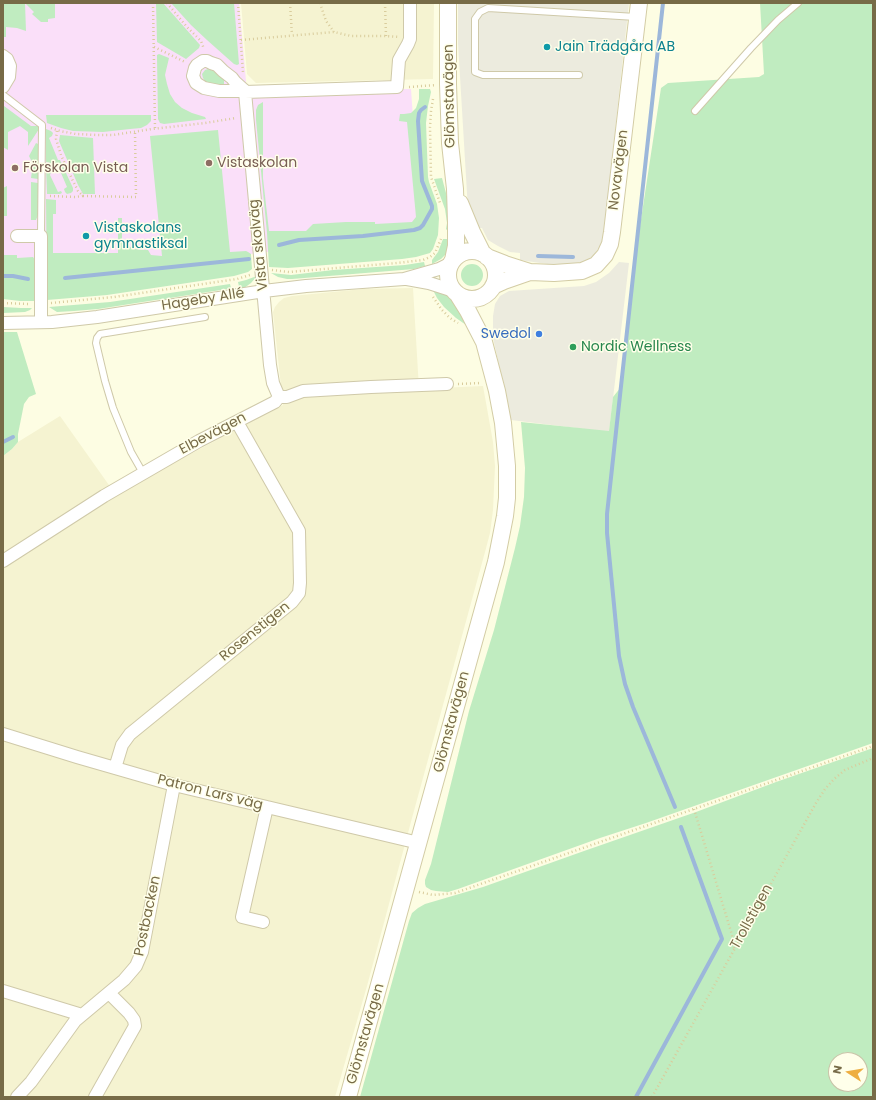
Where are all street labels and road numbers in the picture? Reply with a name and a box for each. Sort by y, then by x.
street label: Glömstavägen [441,44,459,148]
street label: Novavägen [606,129,632,211]
street label: Vista skolväg [246,198,272,292]
street label: Hageby Allé [161,285,245,315]
street label: Elbevägen [177,409,249,459]
street label: Rosenstigen [217,599,293,665]
street label: Glömstavägen [430,670,474,774]
street label: Patron Lars väg [156,772,264,814]
street label: Postbacken [131,874,165,958]
street label: Trollstigen [727,882,777,952]
street label: Glömstavägen [344,982,388,1086]

